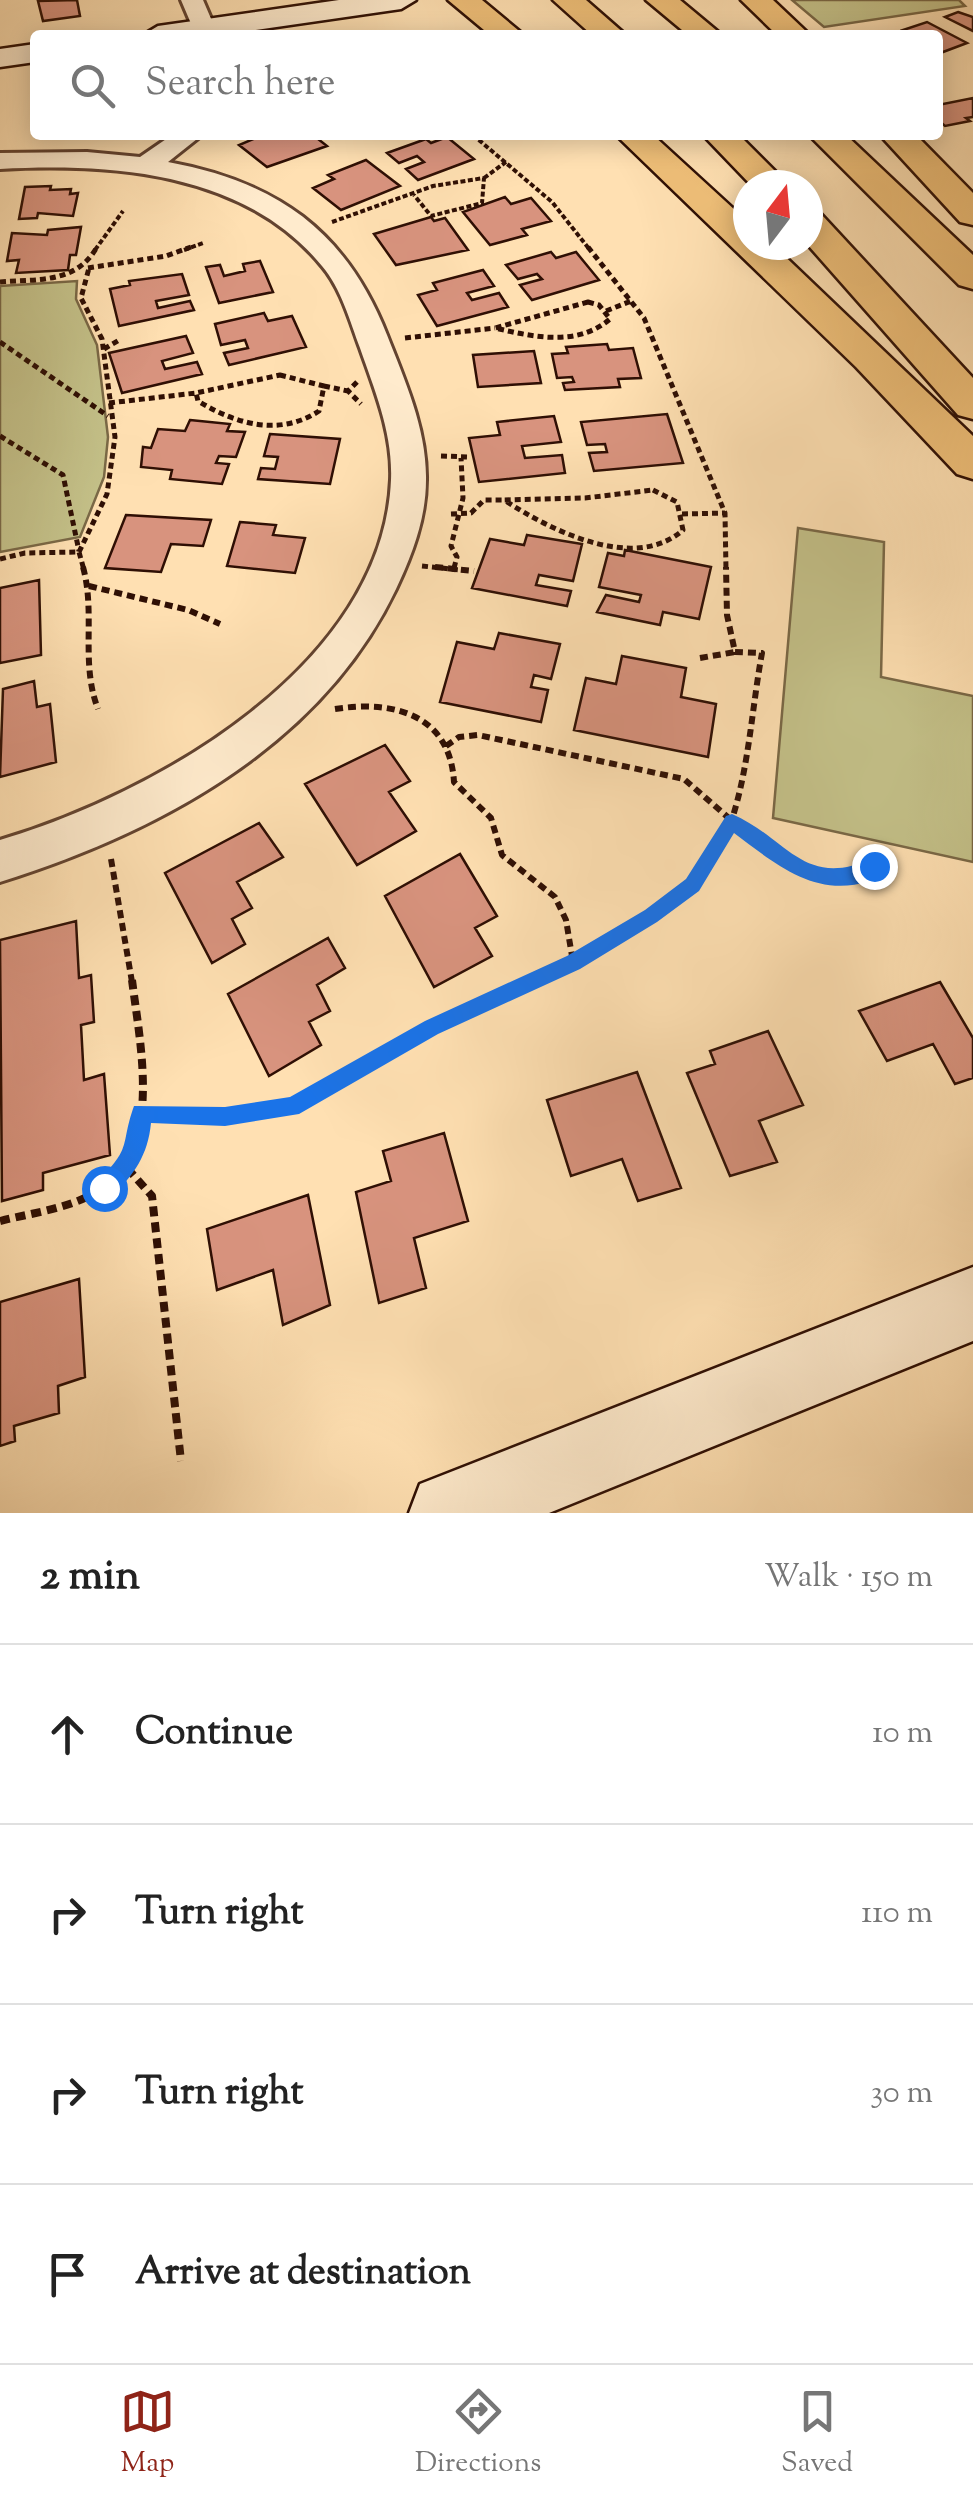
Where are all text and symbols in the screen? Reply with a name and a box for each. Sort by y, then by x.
search box [30,30,943,140]
icon: search [65,58,120,113]
text: Search here [145,58,336,112]
north arrow [733,170,823,260]
route end [852,844,898,890]
route start [82,1166,128,1212]
text: 2 min [40,1548,140,1608]
text: Walk · 150 m [764,1555,933,1601]
icon: ahead [40,1707,95,1762]
text: Continue [135,1707,293,1761]
text: 10 m [872,1711,933,1757]
icon: right [40,1887,95,1942]
text: Turn right [135,1887,303,1941]
text: 110 m [861,1891,933,1937]
icon: right [40,2067,95,2122]
text: Turn right [135,2067,303,2121]
text: 30 m [870,2071,933,2117]
icon: arrive [40,2247,95,2302]
text: Arrive at destination [135,2247,471,2301]
tab: Map [120,2384,175,2484]
tab: Directions [415,2384,541,2484]
tab: Saved [781,2384,853,2484]

